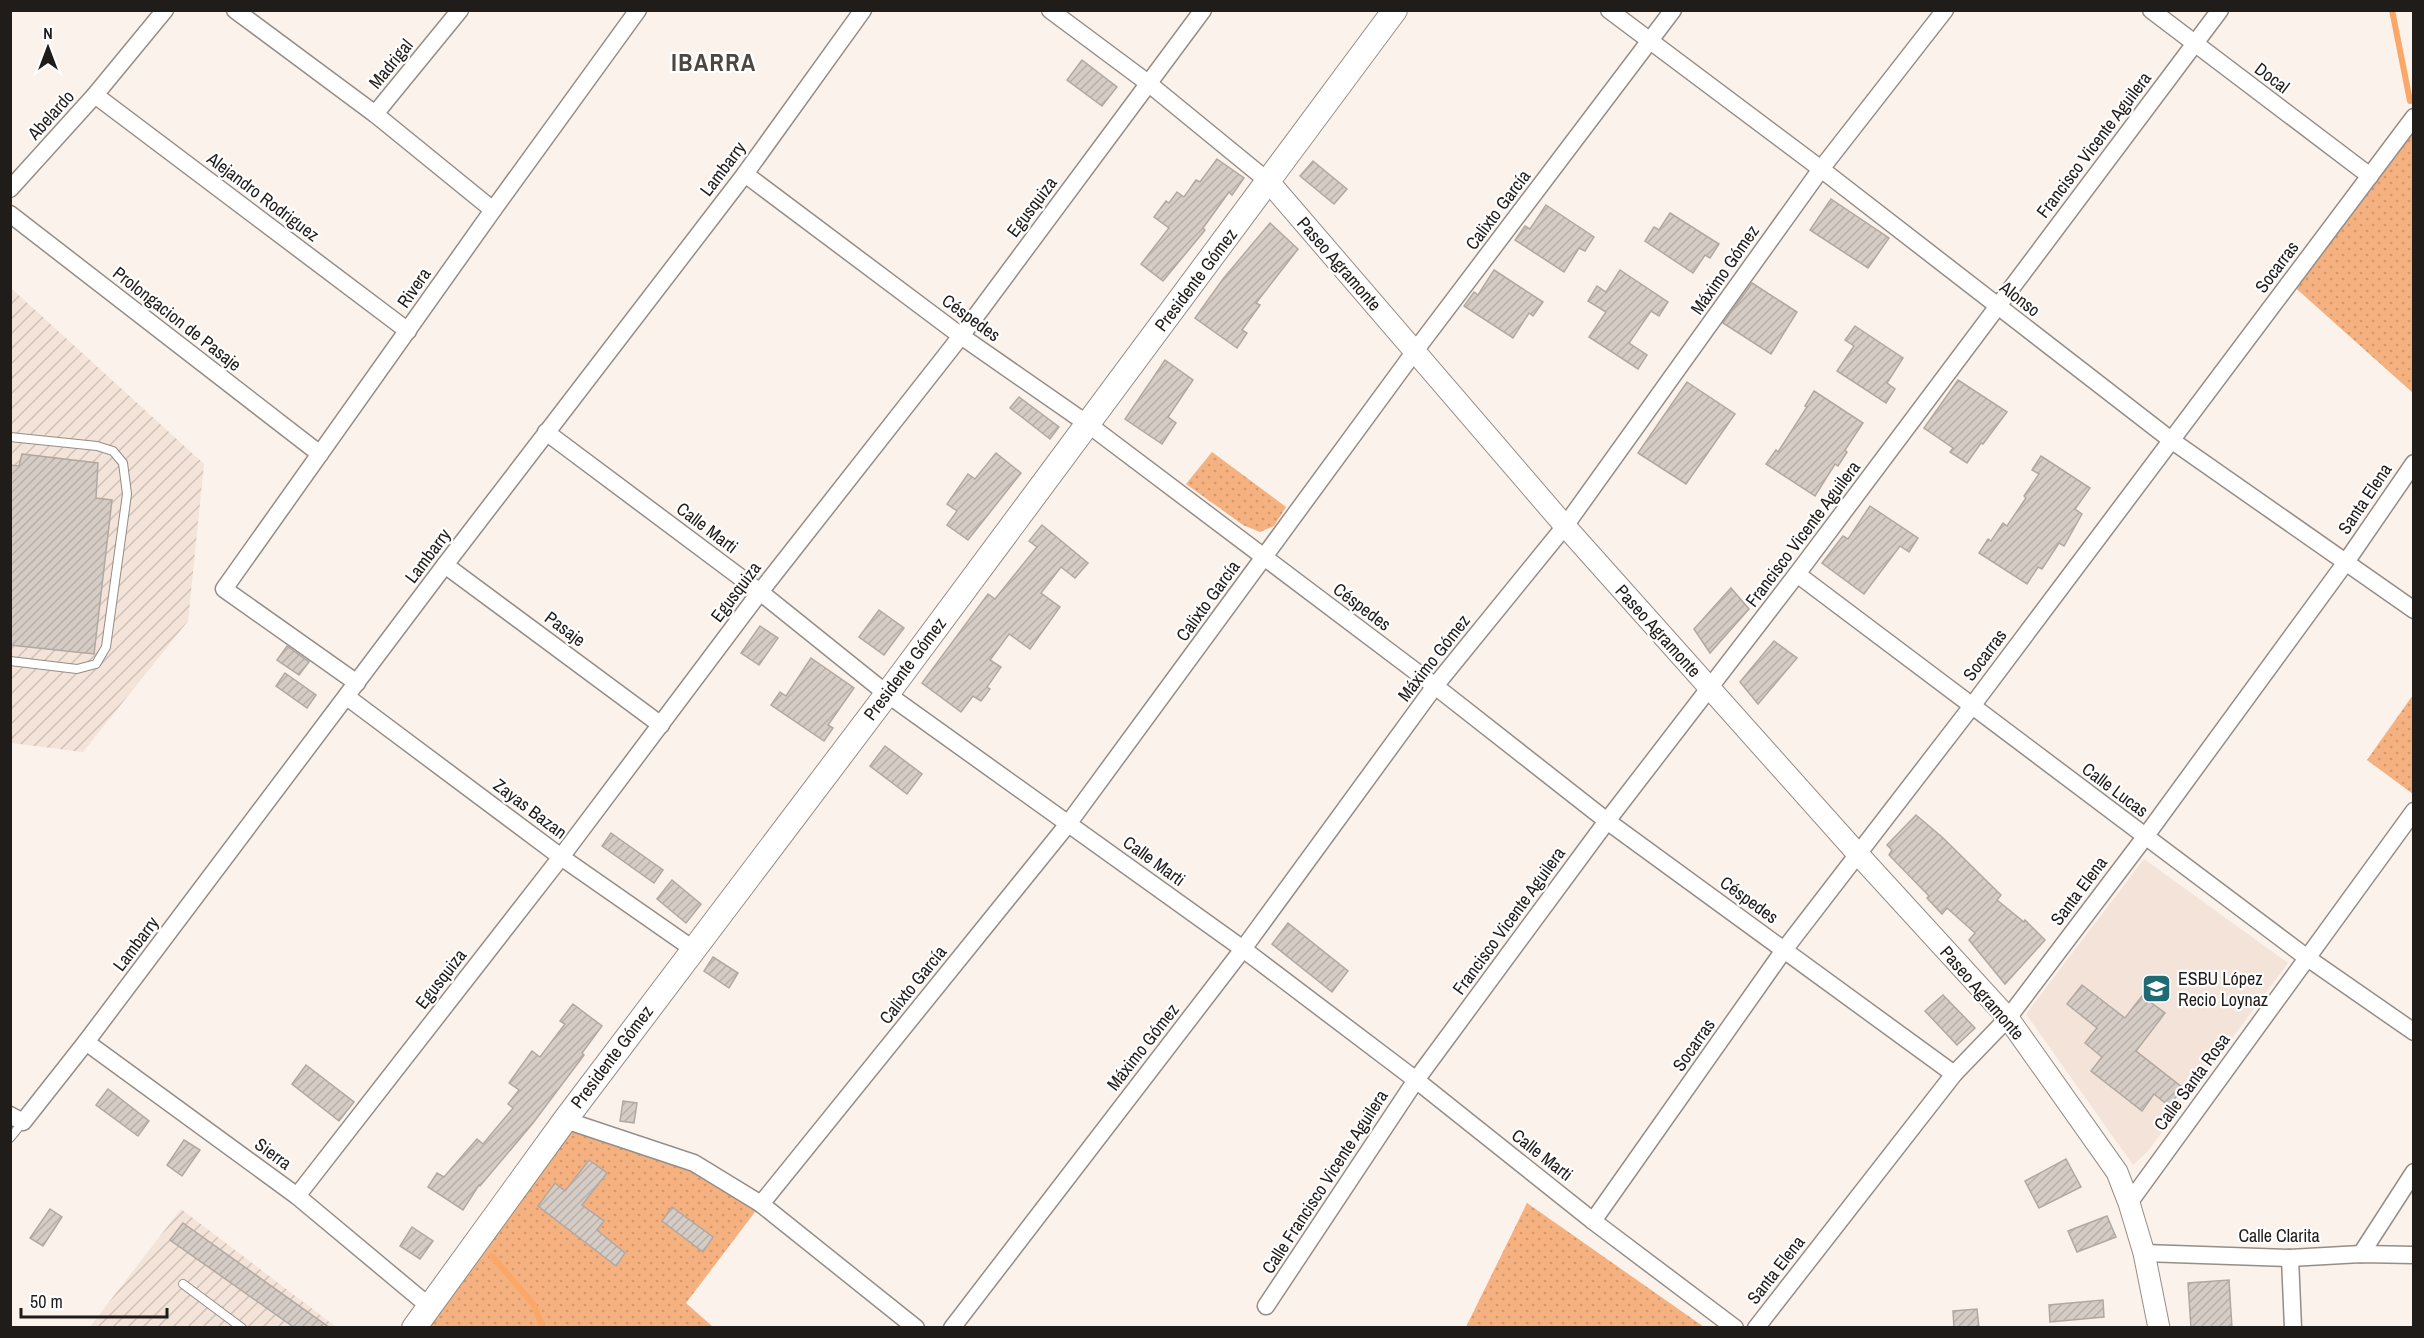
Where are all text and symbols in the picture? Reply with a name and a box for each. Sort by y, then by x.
north arrow [18,18,78,78]
text: N [43,22,53,44]
street label: Madrigal [363,34,418,94]
district label: IBARRA [671,46,757,78]
street label: Docal [2250,56,2295,99]
street label: Francisco Vicente Aguilera [2030,67,2157,223]
street label: Abelardo [21,84,80,146]
street label: Lambarry [694,136,752,201]
street label: Alejandro Rodriguez [201,146,325,247]
street label: Calixto García [1459,165,1536,255]
street label: Egusquiza [1001,171,1063,242]
street label: Paseo Agramonte [1291,211,1387,316]
street label: Máximo Gómez [1684,220,1765,320]
street label: Presidente Gómez [1149,223,1243,336]
street label: Socarras [2249,236,2304,298]
street label: Prolongacion de Pasaje [108,261,247,377]
street label: Rivera [391,263,436,313]
street label: Alonso [1994,274,2046,322]
street label: Céspedes [937,288,1006,347]
street label: Francisco Vicente Aguilera [1739,456,1866,612]
street label: Santa Elena [2332,458,2397,539]
street label: Calle Marti [671,496,743,559]
street label: Lambarry [399,523,457,588]
street label: Calixto García [1170,555,1245,646]
street label: Egusquiza [705,556,767,627]
street label: Céspedes [1328,577,1396,637]
street label: Paseo Agramonte [1610,579,1707,683]
street label: Pasaje [540,605,591,652]
street label: Máximo Gómez [1392,609,1476,706]
street label: Presidente Gómez [858,612,952,725]
street label: Socarras [1957,624,2012,686]
street label: Calle Lucas [2077,756,2154,823]
street label: Zayas Bazan [488,773,572,845]
street label: Calle Marti [1118,830,1191,892]
street label: Francisco Vicente Aguilera [1446,842,1571,1000]
street label: Santa Elena [2044,851,2113,930]
street label: Céspedes [1715,870,1784,929]
street label: Lambarry [107,911,165,976]
street label: Calixto García [873,940,952,1029]
street label: Paseo Agramonte [1934,940,2030,1045]
street label: Egusquiza [409,944,472,1014]
place label: ESBU López Recio Loynaz [2178,966,2268,1012]
school or university icon: ESBU López Recio Loynaz [2141,973,2173,1005]
street label: Máximo Gómez [1101,998,1185,1095]
street label: Presidente Gómez [565,1000,659,1113]
street label: Socarras [1666,1013,1721,1076]
street label: Calle Santa Rosa [2148,1028,2235,1136]
street label: Calle Francisco Vicente Aguilera [1256,1085,1394,1279]
street label: Calle Marti [1506,1123,1578,1186]
street label: Sierra [250,1132,297,1176]
street label: Calle Clarita [2238,1223,2320,1248]
street label: Santa Elena [1741,1230,1810,1309]
scale bar [21,1281,166,1319]
text: 50 m [30,1289,63,1314]

